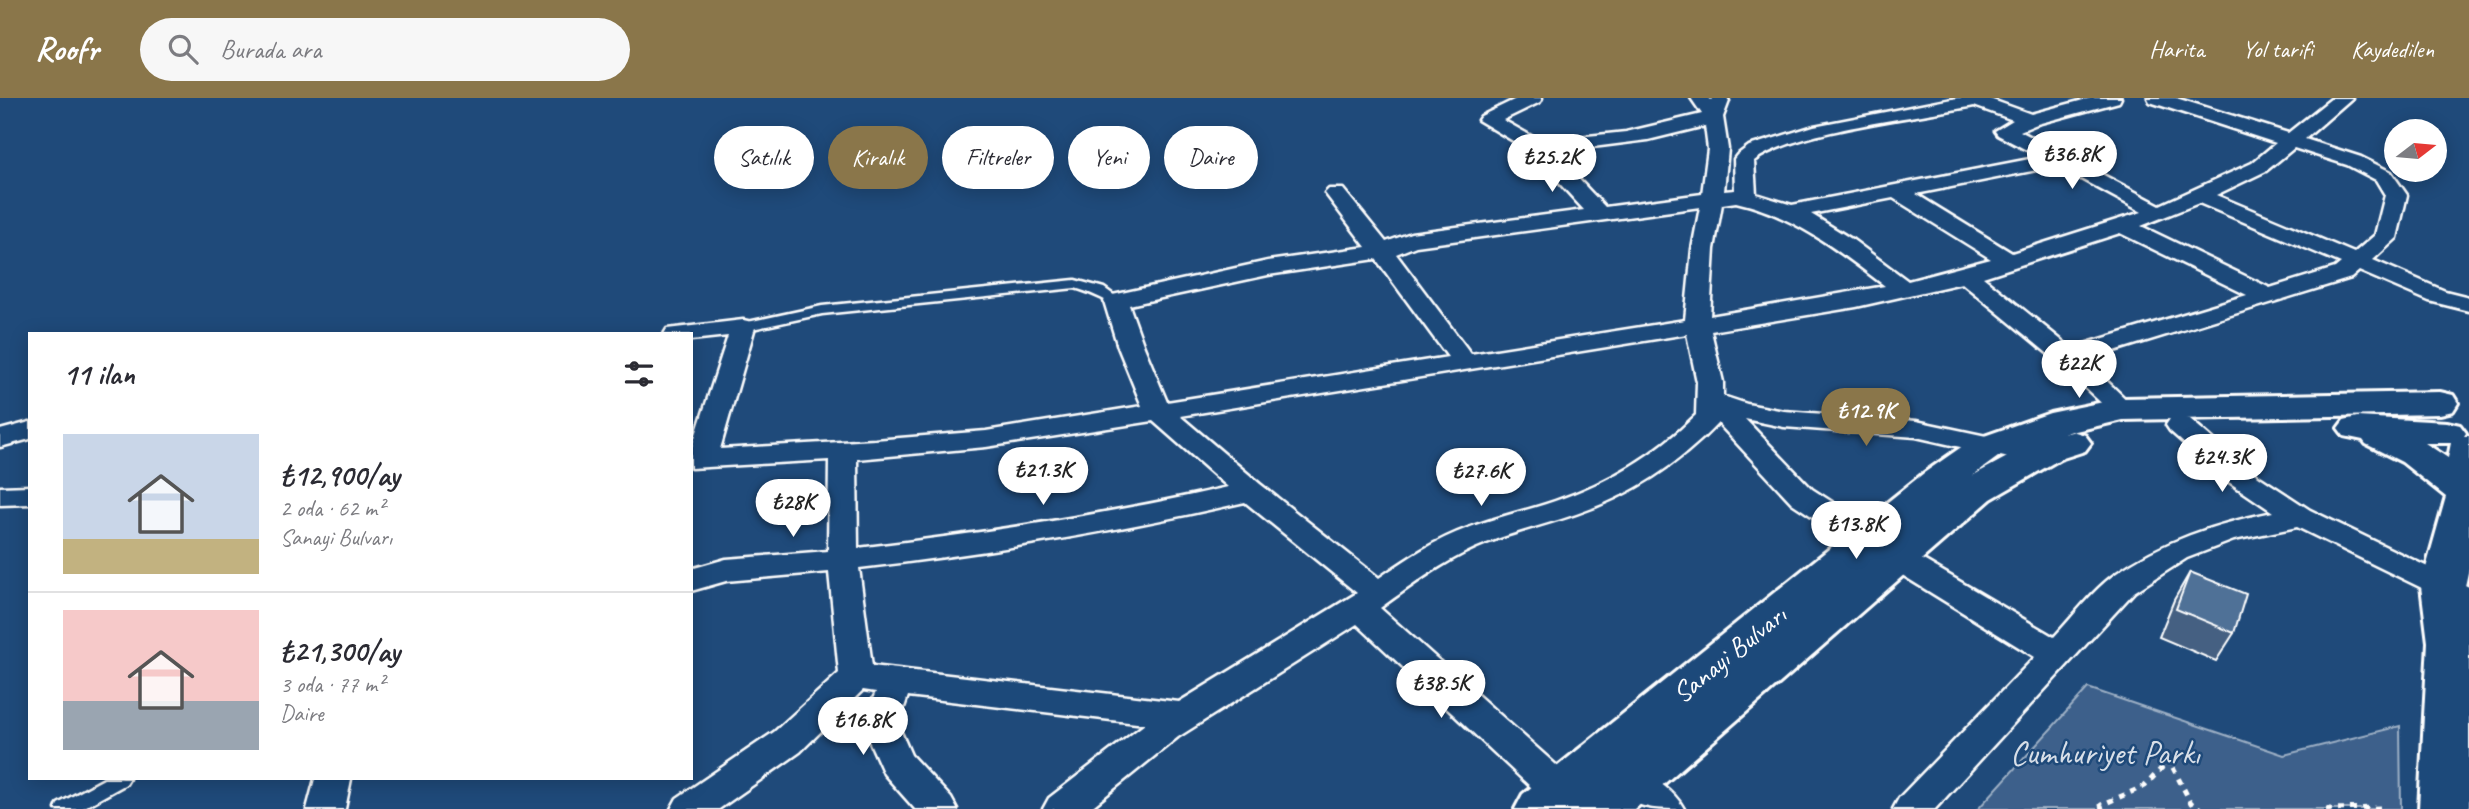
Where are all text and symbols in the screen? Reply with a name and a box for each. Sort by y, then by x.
search box [140,18,630,81]
text: Roofr [35,28,98,70]
icon: search [164,30,202,68]
text: Burada ara [220,33,322,66]
text: Harita [2149,34,2204,64]
text: Yol tarifi [2242,34,2313,64]
text: Kaydedilen [2351,34,2434,64]
north arrow [2384,119,2446,182]
map controls [2384,119,2447,182]
chip: Satılık [714,126,814,189]
chip: Kiralık [828,126,928,189]
chip: Filtreler [942,126,1054,189]
chip: Yeni [1068,126,1150,189]
chip: Daire [1164,126,1258,189]
pin: ₺36.8K [2015,132,2129,191]
pin: ₺25.2K [1495,134,1609,194]
text: ₺36.8K [2043,139,2101,168]
text: ₺25.2K [1523,142,1581,171]
pin: ₺22K [2038,341,2120,400]
text: ₺22K [2058,348,2100,377]
text: 11 ilan [63,355,135,393]
icon: filters [620,355,658,393]
pin: ₺12.9K [1809,388,1923,448]
text: ₺12.9K [1837,396,1895,425]
pin: ₺24.3K [2165,434,2279,494]
text: ₺24.3K [2193,442,2251,471]
pin: ₺21.3K [986,448,1100,507]
pin: ₺27.6K [1424,448,1538,508]
text: ₺21.3K [1014,455,1072,484]
text: ₺12,900/ay [280,456,400,494]
text: ₺27.6K [1452,456,1510,485]
icon: home [119,462,203,546]
pin: ₺28K [752,480,834,539]
text: ₺28K [772,487,814,516]
text: 2 oda · 62 m² [280,494,384,523]
pin: ₺13.8K [1799,502,1913,561]
text: ₺13.8K [1827,509,1885,538]
text: Sanayi Bulvarı [280,523,392,552]
street label: Sanayi Bulvarı [1665,596,1794,711]
text: ₺21,300/ay [280,632,400,670]
icon: home [119,638,203,722]
pin: ₺38.5K [1384,660,1498,720]
text: ₺38.5K [1412,668,1470,697]
text: 3 oda · 77 m² [280,670,384,699]
pin: ₺16.8K [806,698,920,757]
text: Daire [280,699,323,728]
text: ₺16.8K [834,705,892,734]
park label: Cumhuriyet Parkı [2010,732,2202,774]

